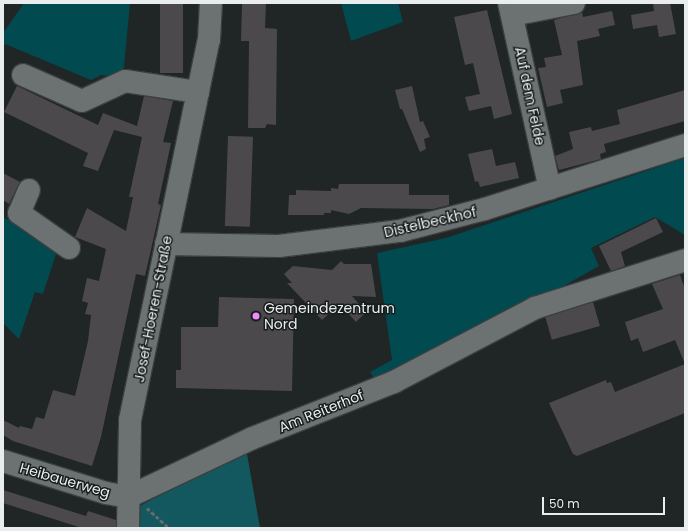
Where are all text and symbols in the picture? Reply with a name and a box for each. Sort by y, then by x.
street label: Auf dem Felde [511,45,549,147]
street label: Distelbeckhof [382,203,478,241]
street label: Josef-Hoeren-Straße [131,234,175,384]
place label: Gemeindezentrum Nord [264,300,395,332]
marker: Gemeindezentrum Nord [251,311,261,321]
street label: Am Reiterhof [276,386,366,436]
street label: Heibauerweg [18,459,112,501]
scale bar [544,489,667,515]
text: 50 m [549,495,580,512]

